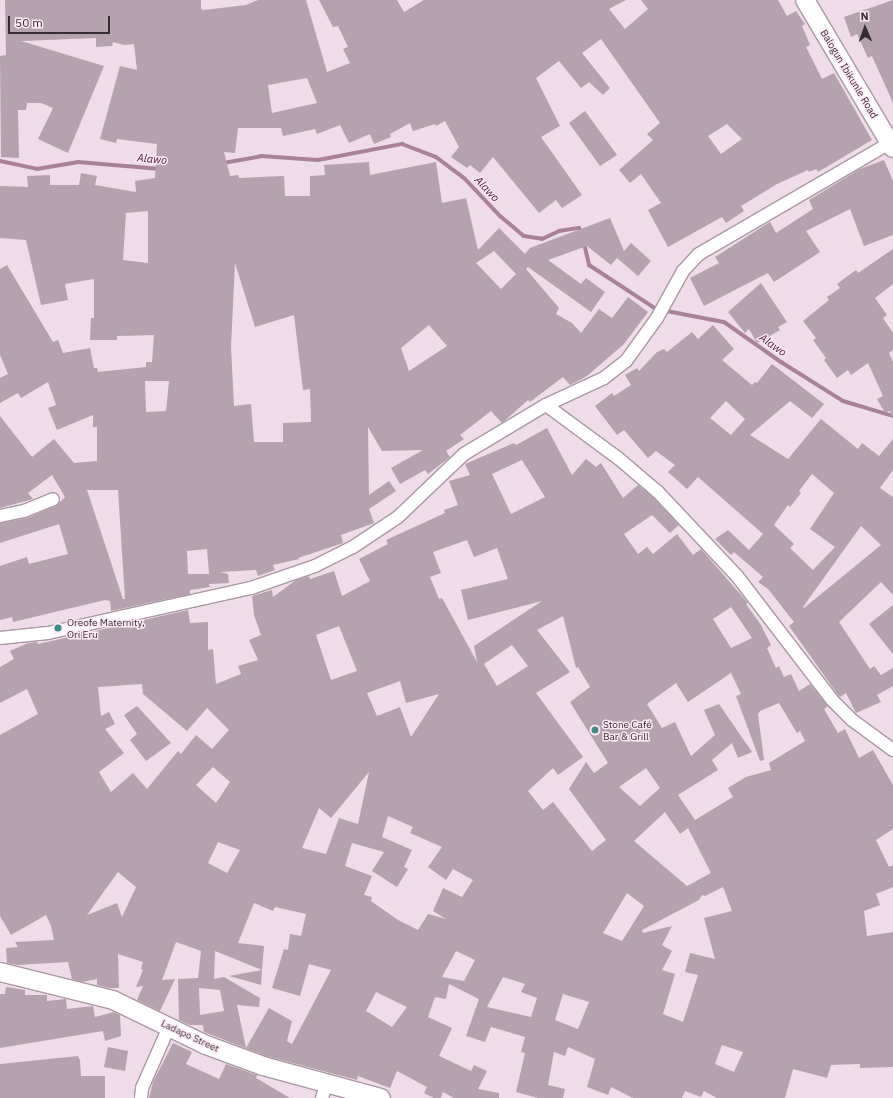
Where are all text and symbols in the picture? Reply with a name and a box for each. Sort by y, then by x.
scale bar [10,8,112,34]
north arrow [845,8,885,48]
text: N [860,9,869,23]
text: 50 m [15,15,43,30]
street label: Balogun Ibikunle Road [818,27,880,121]
water label: Alawo [136,151,168,167]
water label: Alawo [472,173,502,205]
water label: Alawo [757,331,789,359]
place label: Oreofe Maternity, Ori Eru [67,616,145,640]
marker: Oreofe Maternity, Ori Eru [52,622,64,634]
place label: Stone Café Bar & Grill [603,718,652,742]
marker: Stone Café Bar & Grill [590,725,600,735]
street label: Ladapo Street [159,1017,221,1055]

